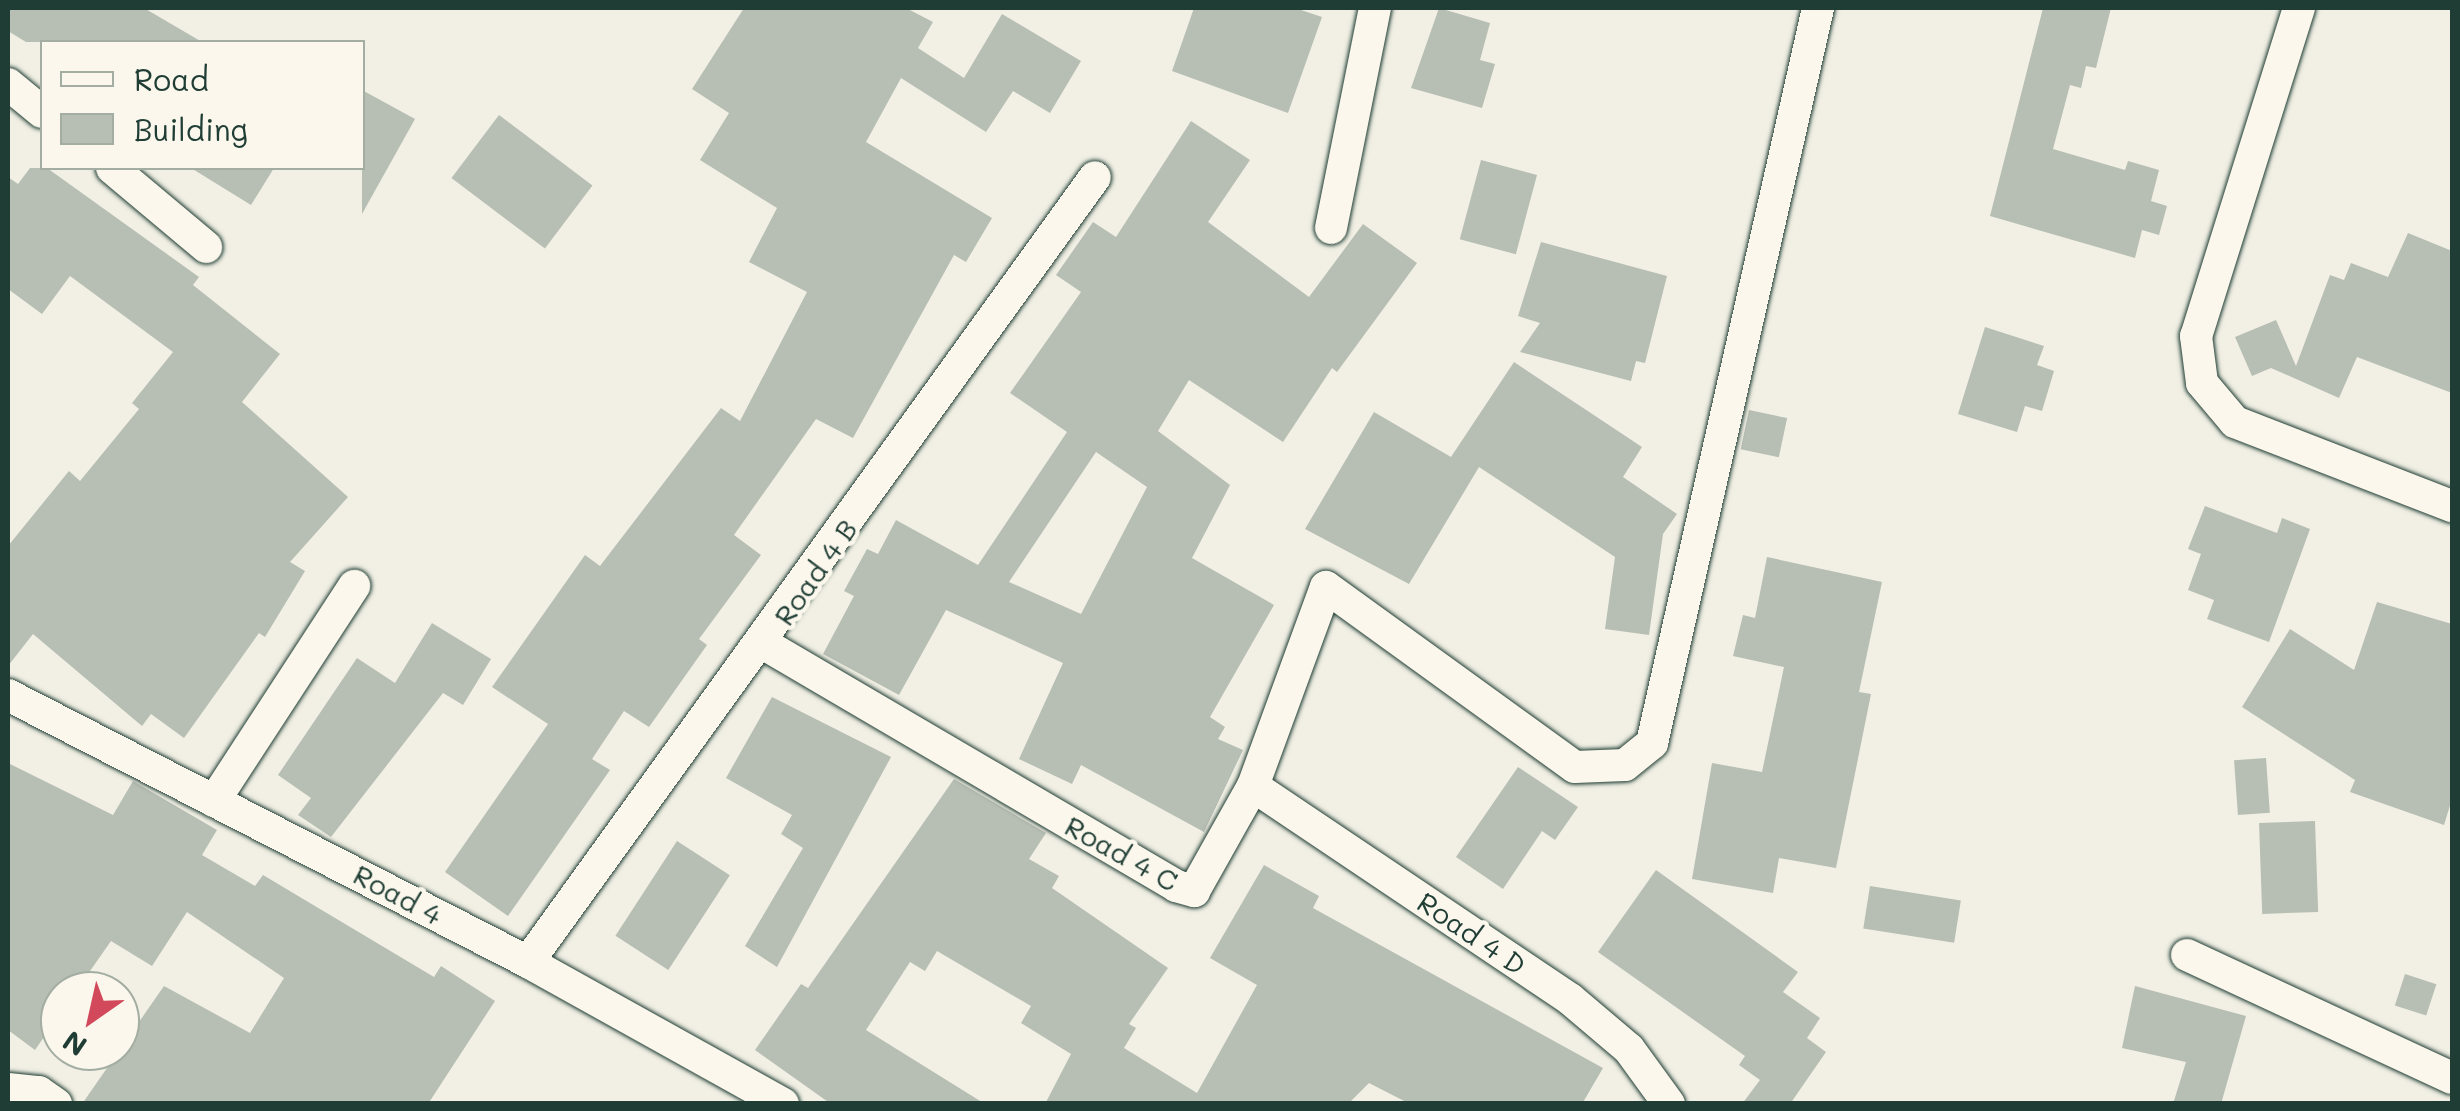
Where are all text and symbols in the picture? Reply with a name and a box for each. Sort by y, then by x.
legend [40,40,365,170]
text: Road [134,59,209,99]
text: Building [134,109,248,149]
street label: Road 4 B [766,513,864,631]
street label: Road 4 C [1060,808,1184,898]
street label: Road 4 [348,857,448,931]
street label: Road 4 D [1411,885,1533,981]
north arrow [40,971,140,1071]
text: N [55,1023,93,1065]

